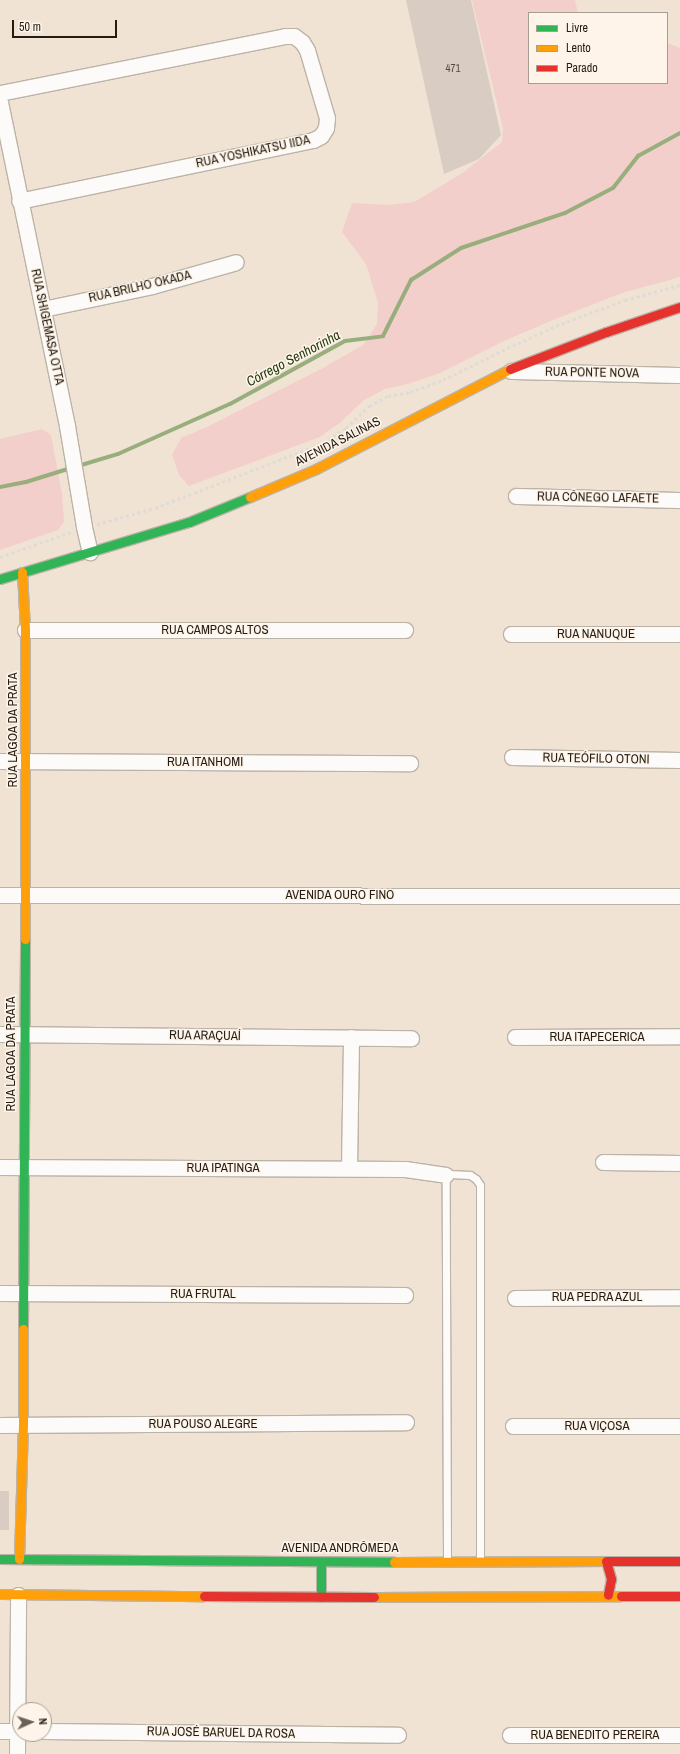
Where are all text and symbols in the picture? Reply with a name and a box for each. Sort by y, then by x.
scale bar [14,12,119,38]
legend [528,12,668,84]
text: 50 m [19,19,41,35]
text: Livre [566,20,588,36]
text: Lento [566,40,591,56]
text: Parado [566,60,598,76]
house number: 471 [445,61,461,75]
street label: RUA YOSHIKATSU IIDA [194,132,312,172]
street label: RUA SHIGEMASA OTTA [27,267,67,387]
street label: RUA BRILHO OKADA [87,268,193,306]
water label: Córrego Senhorinha [243,326,343,390]
street label: RUA PONTE NOVA [545,364,639,382]
street label: AVENIDA SALINAS [293,414,383,470]
street label: RUA CÔNEGO LAFAETE [537,489,659,507]
street label: RUA CAMPOS ALTOS [161,622,269,638]
street label: RUA NANUQUE [557,626,635,642]
street label: RUA LAGOA DA PRATA [5,672,21,788]
street label: RUA TEÓFILO OTONI [542,750,650,768]
street label: RUA ITANHOMI [167,754,243,770]
street label: AVENIDA OURO FINO [285,887,395,903]
street label: RUA LAGOA DA PRATA [3,996,19,1112]
street label: RUA ARAÇUAÍ [168,1028,242,1044]
street label: RUA ITAPECERICA [549,1029,645,1045]
street label: RUA IPATINGA [186,1160,260,1176]
street label: RUA FRUTAL [170,1286,236,1302]
street label: RUA PEDRA AZUL [551,1289,643,1305]
street label: RUA POUSO ALEGRE [148,1416,258,1432]
street label: RUA VIÇOSA [564,1418,630,1434]
street label: AVENIDA ANDRÔMEDA [281,1540,399,1556]
north arrow [12,1702,52,1742]
text: N [36,1718,50,1725]
street label: RUA JOSÉ BARUEL DA ROSA [146,1724,296,1742]
street label: RUA BENEDITO PEREIRA [530,1727,660,1743]

